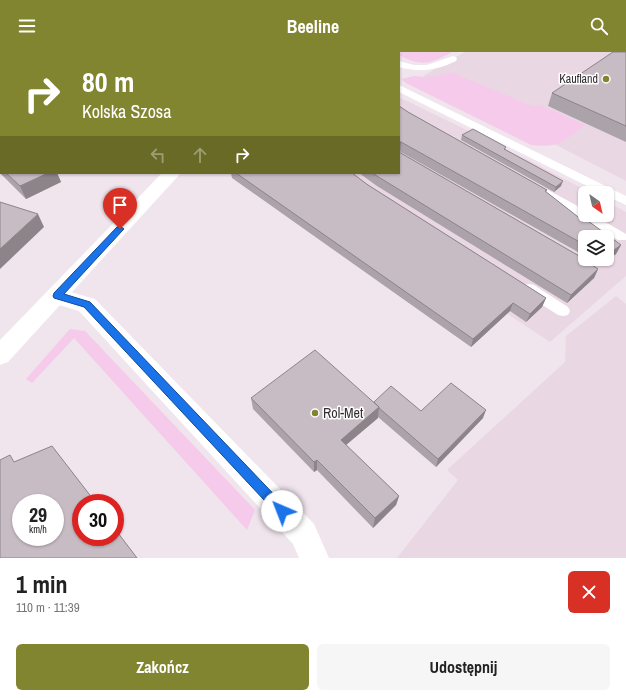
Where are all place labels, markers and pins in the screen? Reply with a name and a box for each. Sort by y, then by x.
place label: Kaufland [559,71,598,87]
marker: Kaufland [601,74,611,84]
pin [103,188,137,229]
place label: Rol-Met [323,404,363,422]
marker: Rol-Met [310,408,320,418]

